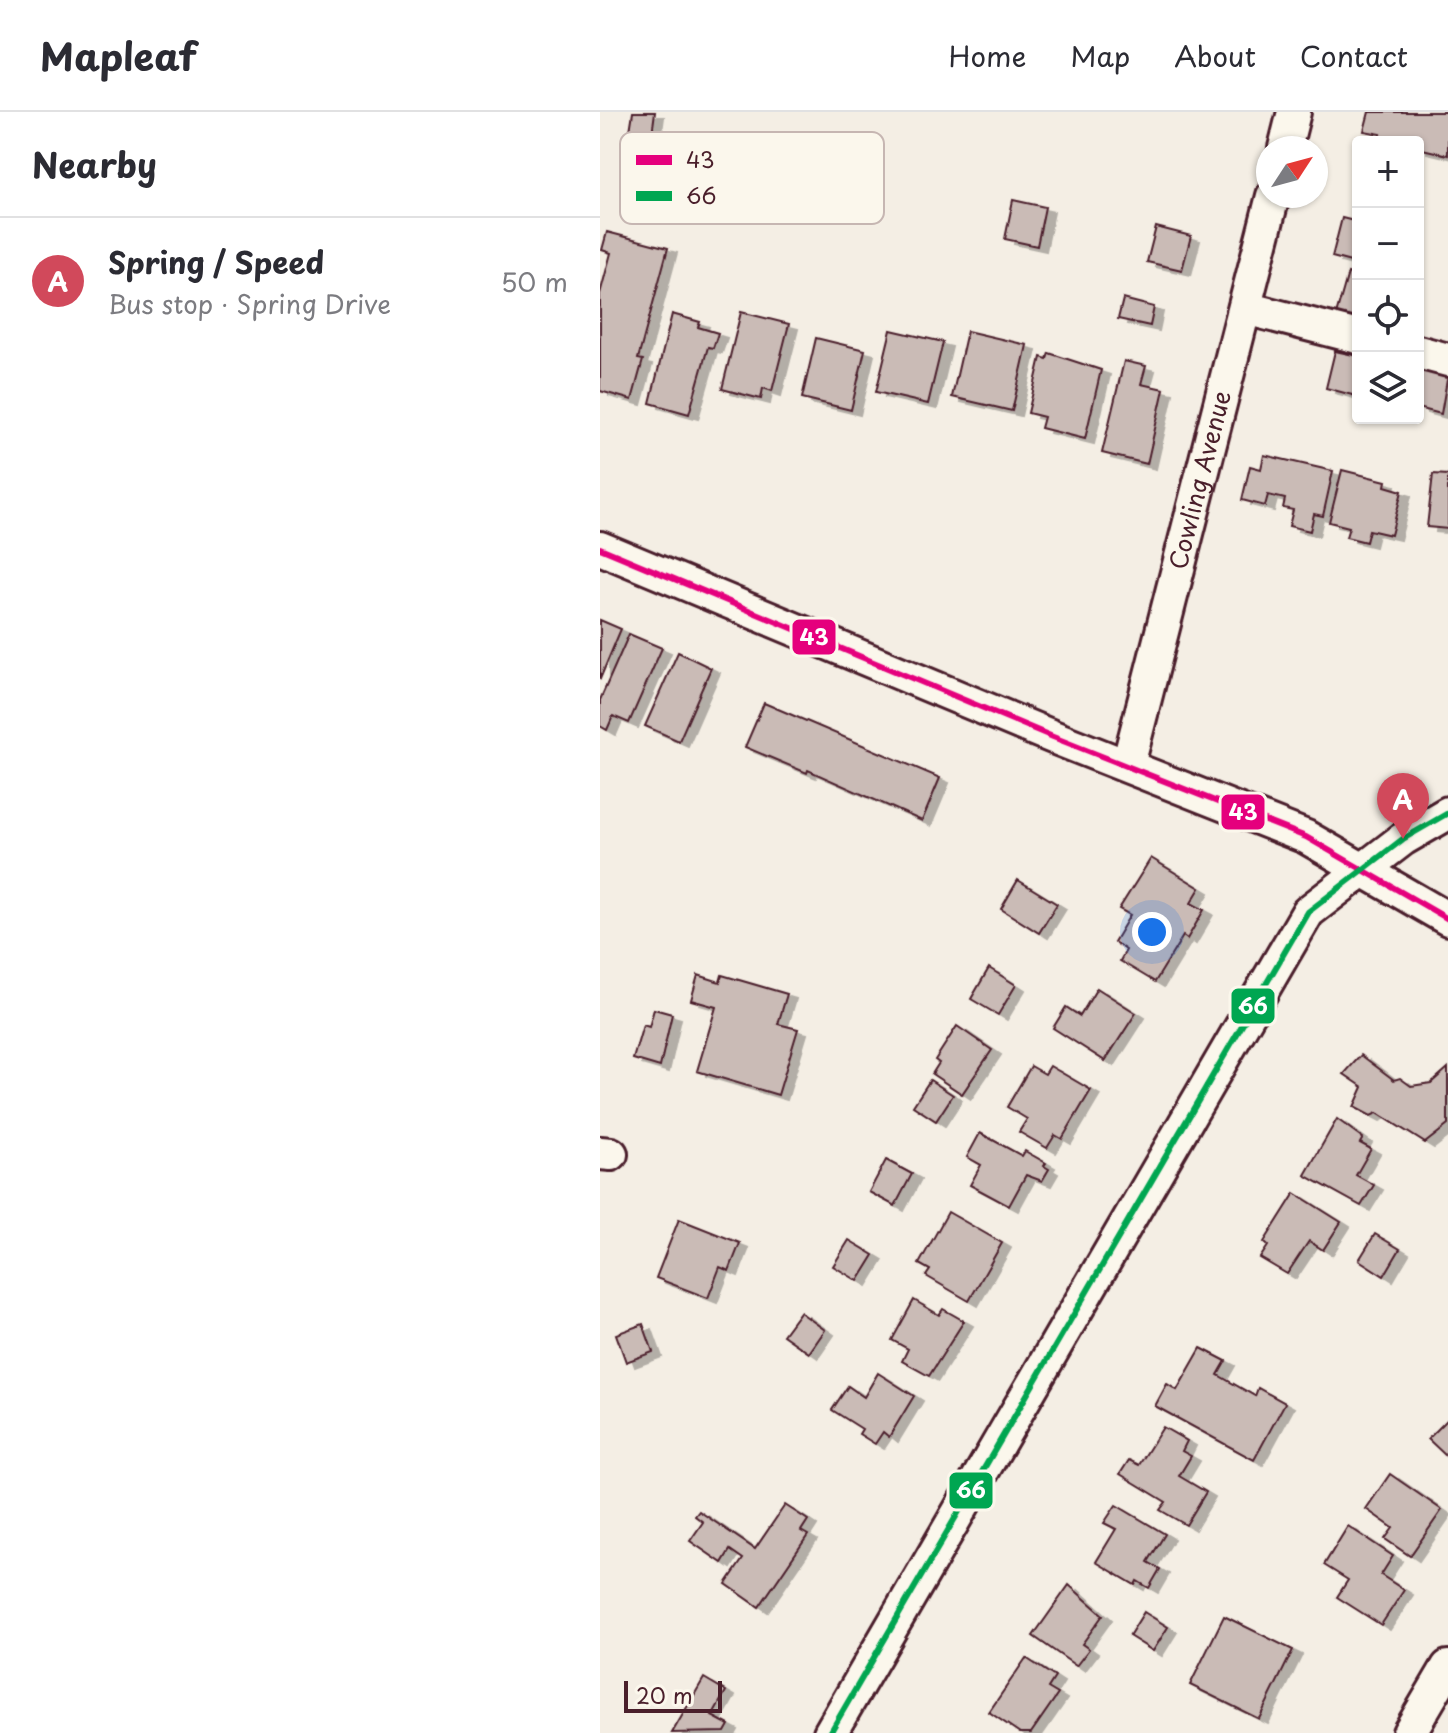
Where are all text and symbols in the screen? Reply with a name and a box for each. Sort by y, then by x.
text: Mapleaf [40,27,197,84]
text: Home [948,34,1026,77]
text: Map [1070,34,1130,77]
text: About [1174,34,1256,77]
text: Contact [1300,34,1408,77]
legend [620,132,884,224]
north arrow [1256,136,1328,208]
map controls [1352,136,1424,424]
button: + [1352,136,1424,208]
text: Nearby [32,138,157,190]
text: 43 [686,142,715,175]
text: 66 [686,178,716,211]
button: − [1352,208,1424,280]
text: Spring / Speed [108,239,324,284]
text: A [48,262,68,301]
text: 50 m [501,262,568,301]
button: locate [1352,280,1424,352]
text: Bus stop · Spring Drive [108,284,391,323]
button: layers [1352,352,1424,424]
street label: Cowling Avenue [1159,386,1239,573]
line badge: 43 [791,618,837,656]
text: 43 [799,619,829,652]
pin: A [1377,773,1429,839]
line badge: 43 [1220,793,1266,831]
text: 43 [1228,794,1258,827]
your location [1132,912,1172,952]
line badge: 66 [1230,987,1276,1025]
text: 66 [1238,988,1268,1021]
line badge: 66 [948,1471,994,1510]
text: 66 [956,1472,986,1505]
scale bar [624,1677,722,1713]
text: 20 m [636,1678,693,1711]

